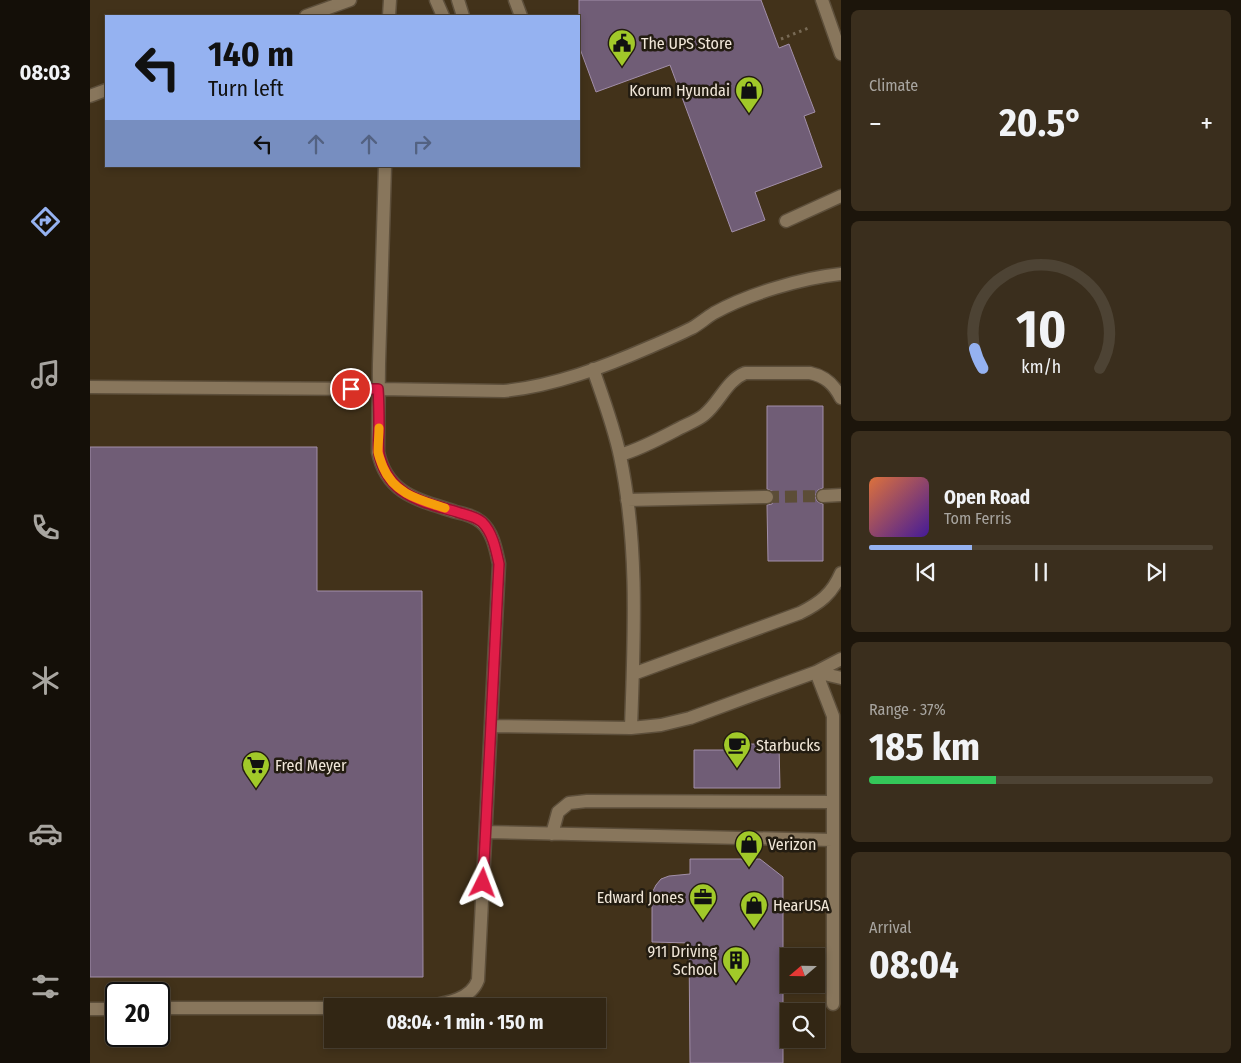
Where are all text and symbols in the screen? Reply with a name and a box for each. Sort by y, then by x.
public building icon: The UPS Store [607,28,637,67]
text: 140 m [208,33,294,75]
place label: The UPS Store [641,34,732,53]
icon: left [125,35,190,100]
text: 08:03 [20,59,70,86]
text: Turn left [208,75,284,102]
shop icon: Korum Hyundai [734,75,764,114]
text: Climate [869,76,918,95]
place label: Korum Hyundai [629,81,730,100]
text: 20.5° [999,100,1083,146]
text: − [869,107,882,140]
text: + [1200,107,1213,140]
icon: left [249,130,277,158]
icon: ahead [302,130,330,158]
icon: ahead [355,130,383,158]
icon: right [408,130,436,158]
icon: directions [28,204,63,239]
text: 10 [1016,298,1066,361]
text: km/h [1021,356,1061,378]
icon: music [28,357,63,392]
pin [330,368,372,410]
icon: arrive [337,375,365,403]
text: Open Road [944,486,1030,509]
text: Tom Ferris [944,509,1011,528]
icon: phone [28,510,63,545]
icon: previous [912,558,940,586]
icon: pause [1027,558,1055,586]
icon: next [1142,558,1170,586]
icon: climate [28,663,63,698]
text: Range · 37% [869,700,946,719]
text: 185 km [869,724,980,770]
cafe icon: Starbucks [722,730,752,769]
place label: Starbucks [756,736,821,755]
supermarket icon: Fred Meyer [241,750,271,789]
place label: Fred Meyer [275,756,347,775]
icon: car [28,816,63,851]
shop icon: Verizon [734,829,764,868]
place label: Verizon [768,835,816,854]
position arrow [456,856,508,908]
office icon: Edward Jones [688,882,718,921]
place label: Edward Jones [597,888,684,907]
shop icon: HearUSA [739,890,769,929]
place label: HearUSA [773,896,830,915]
text: Arrival [869,918,911,937]
place label: 911 Driving School [647,942,717,979]
text: 08:04 [869,942,959,988]
building icon: 911 Driving School [721,945,751,984]
north arrow [780,948,825,992]
map controls [780,948,825,1048]
icon: filters [28,969,63,1004]
speed limit sign: 20 [105,982,170,1047]
button: search [780,1003,825,1048]
text: 08:04 · 1 min · 150 m [387,1011,543,1034]

